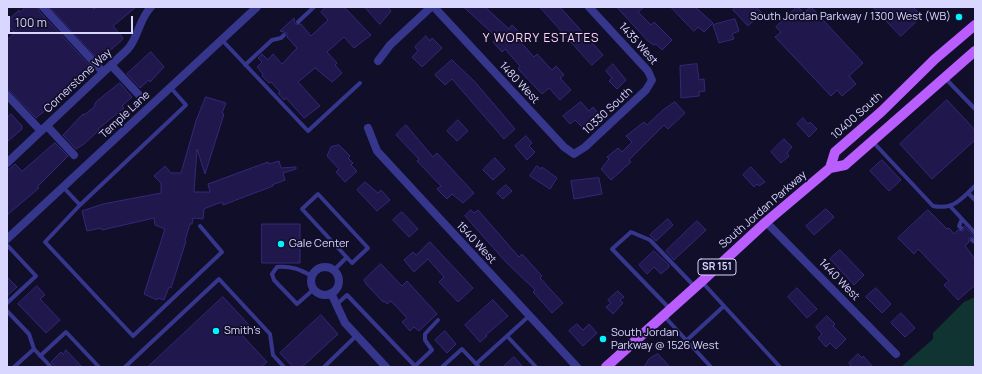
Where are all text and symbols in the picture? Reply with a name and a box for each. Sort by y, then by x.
scale bar [10,8,135,34]
place label: South Jordan Parkway / 1300 West (WB) [750,10,951,24]
marker: South Jordan Parkway / 1300 West (WB) [954,12,964,22]
text: 100 m [15,14,47,31]
street label: 1435 West [616,20,660,68]
district label: Y WORRY ESTATES [483,32,599,46]
street label: Cornerstone Way [41,46,115,116]
street label: 1480 West [496,59,542,107]
street label: 10330 South [581,85,635,137]
street label: Temple Lane [97,88,153,142]
street label: 10400 South [829,90,885,142]
street label: South Jordan Parkway [717,168,809,252]
street label: 1540 West [453,219,499,267]
place label: Gale Center [289,237,349,251]
marker: Gale Center [276,239,286,249]
street label: 1440 West [816,257,862,303]
road number: SR 151 [698,259,736,275]
place label: Smith's [224,324,261,338]
marker: Smith's [211,326,221,336]
place label: South Jordan Parkway @ 1526 West [611,326,719,352]
marker: South Jordan Parkway @ 1526 West [598,334,608,344]

